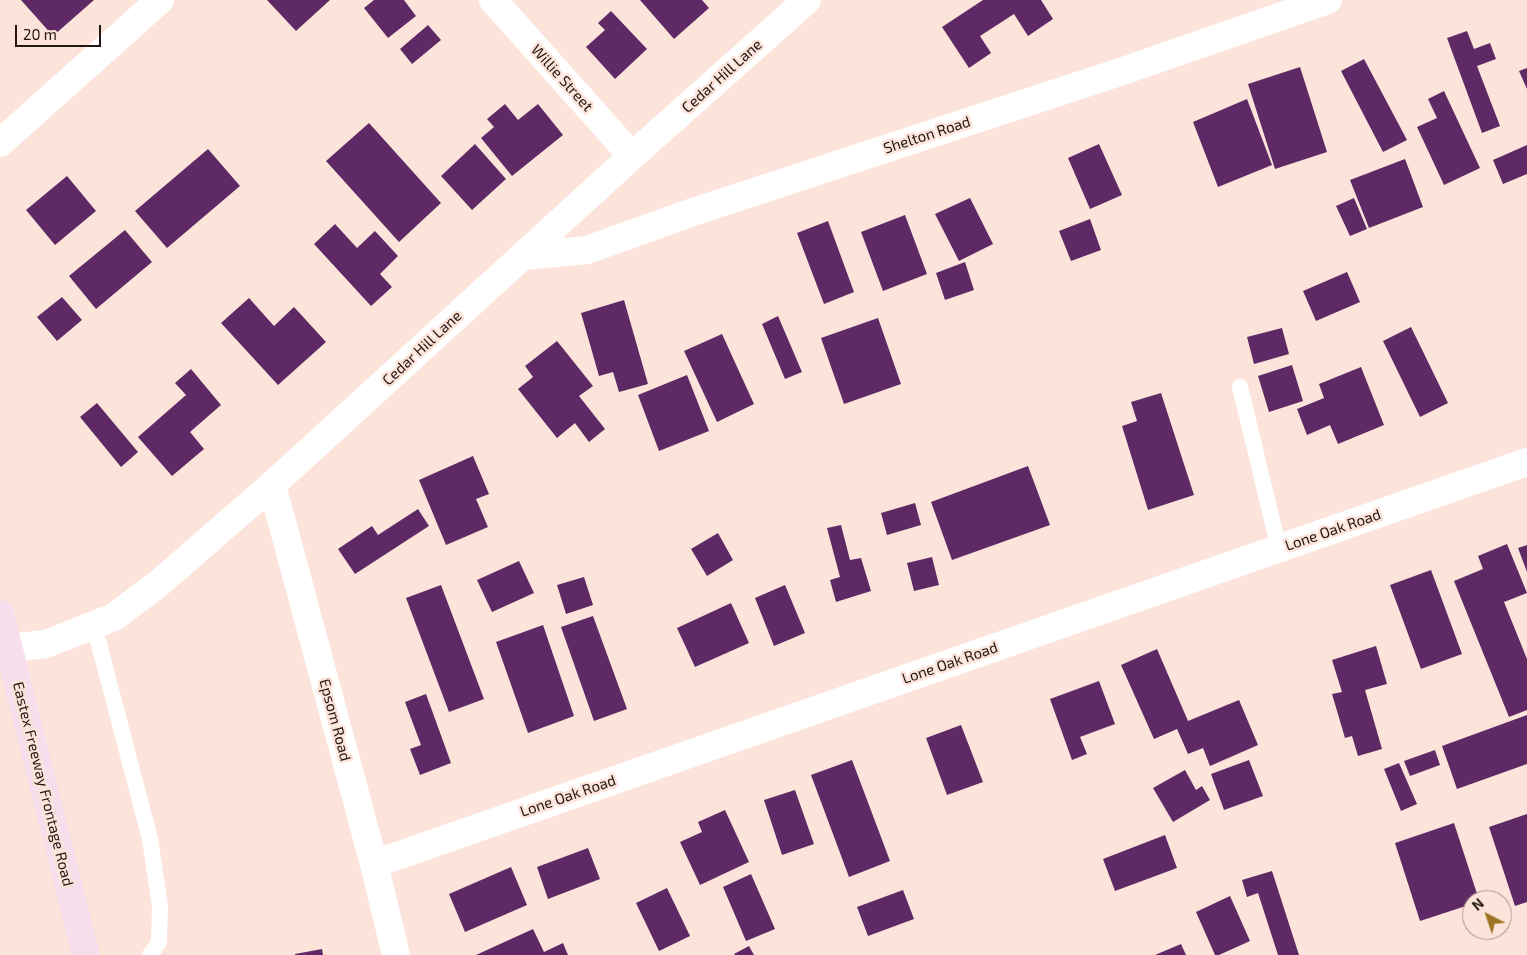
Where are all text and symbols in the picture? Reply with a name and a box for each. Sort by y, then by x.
scale bar [18,15,104,47]
text: 20 m [23,25,57,43]
street label: Cedar Hill Lane [678,35,766,117]
street label: Willie Street [527,41,597,115]
street label: Shelton Road [881,112,973,158]
street label: Cedar Hill Lane [379,307,465,389]
street label: Lone Oak Road [1283,505,1383,555]
street label: Lone Oak Road [900,638,1000,688]
street label: Epsom Road [315,677,355,763]
street label: Eastex Freeway Frontage Road [9,680,77,888]
street label: Lone Oak Road [518,771,618,821]
north arrow [1462,890,1512,940]
text: N [1468,894,1487,914]

